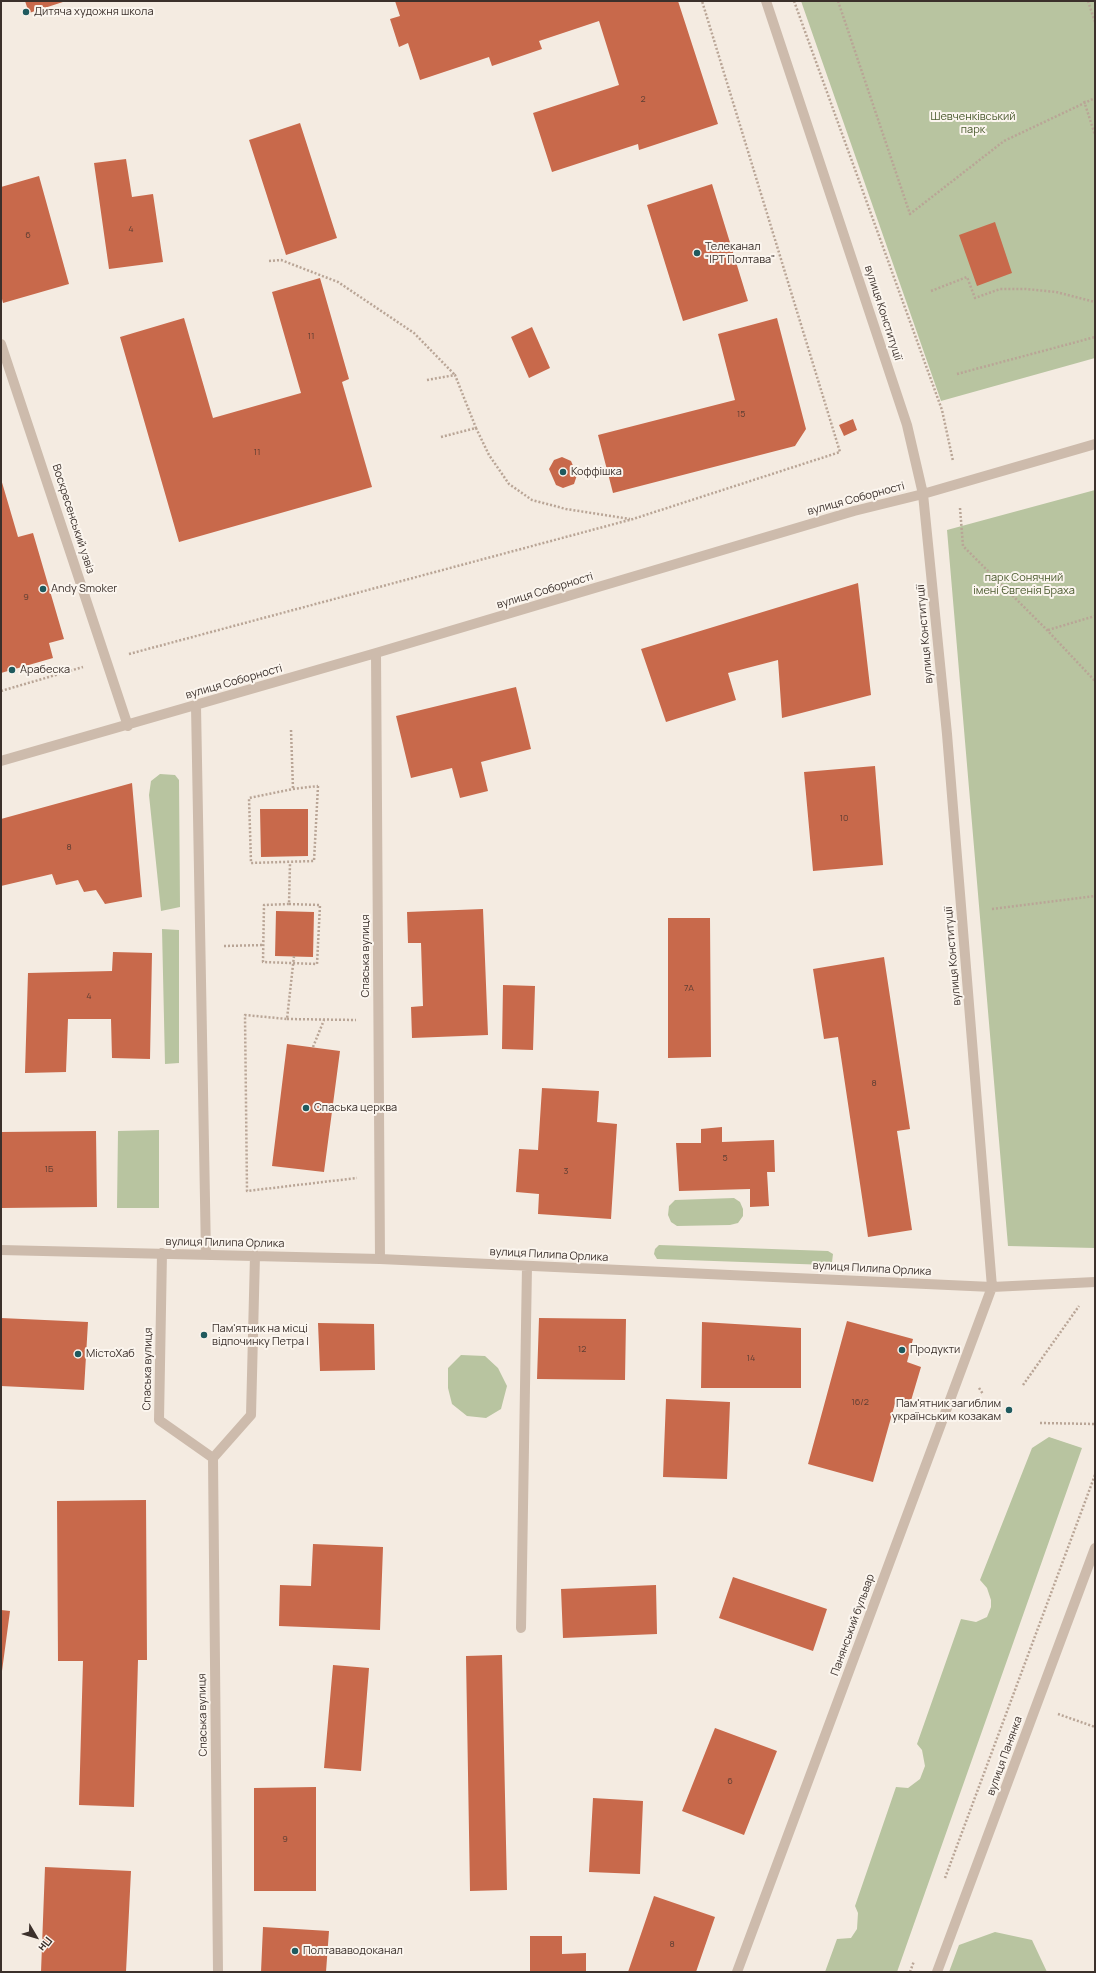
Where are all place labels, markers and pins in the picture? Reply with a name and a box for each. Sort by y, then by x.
place label: Дитяча художня школа [34,5,154,19]
marker: Дитяча художня школа [21,7,31,17]
place label: Телеканал "ІРТ Полтава" [705,240,775,266]
marker: Телеканал "ІРТ Полтава" [692,248,702,258]
place label: Коффішка [571,465,622,479]
marker: Коффішка [558,467,568,477]
place label: Andy Smoker [51,582,117,596]
marker: Andy Smoker [38,584,48,594]
place label: Арабеска [20,663,70,677]
marker: Арабеска [7,665,17,675]
place label: Спаська церква [314,1101,397,1115]
marker: Спаська церква [301,1103,311,1113]
place label: Пам'ятник на місці відпочинку Петра I [212,1322,309,1348]
marker: Пам'ятник на місці відпочинку Петра I [199,1330,209,1340]
place label: Продукти [910,1343,960,1357]
marker: Продукти [897,1345,907,1355]
place label: МістоХаб [86,1347,135,1361]
marker: МістоХаб [73,1349,83,1359]
place label: Пам'ятник загиблим українським козакам [892,1397,1001,1423]
marker: Пам'ятник загиблим українським козакам [1004,1405,1014,1415]
place label: Полтававодоканал [303,1944,403,1958]
marker: Полтававодоканал [290,1946,300,1956]

